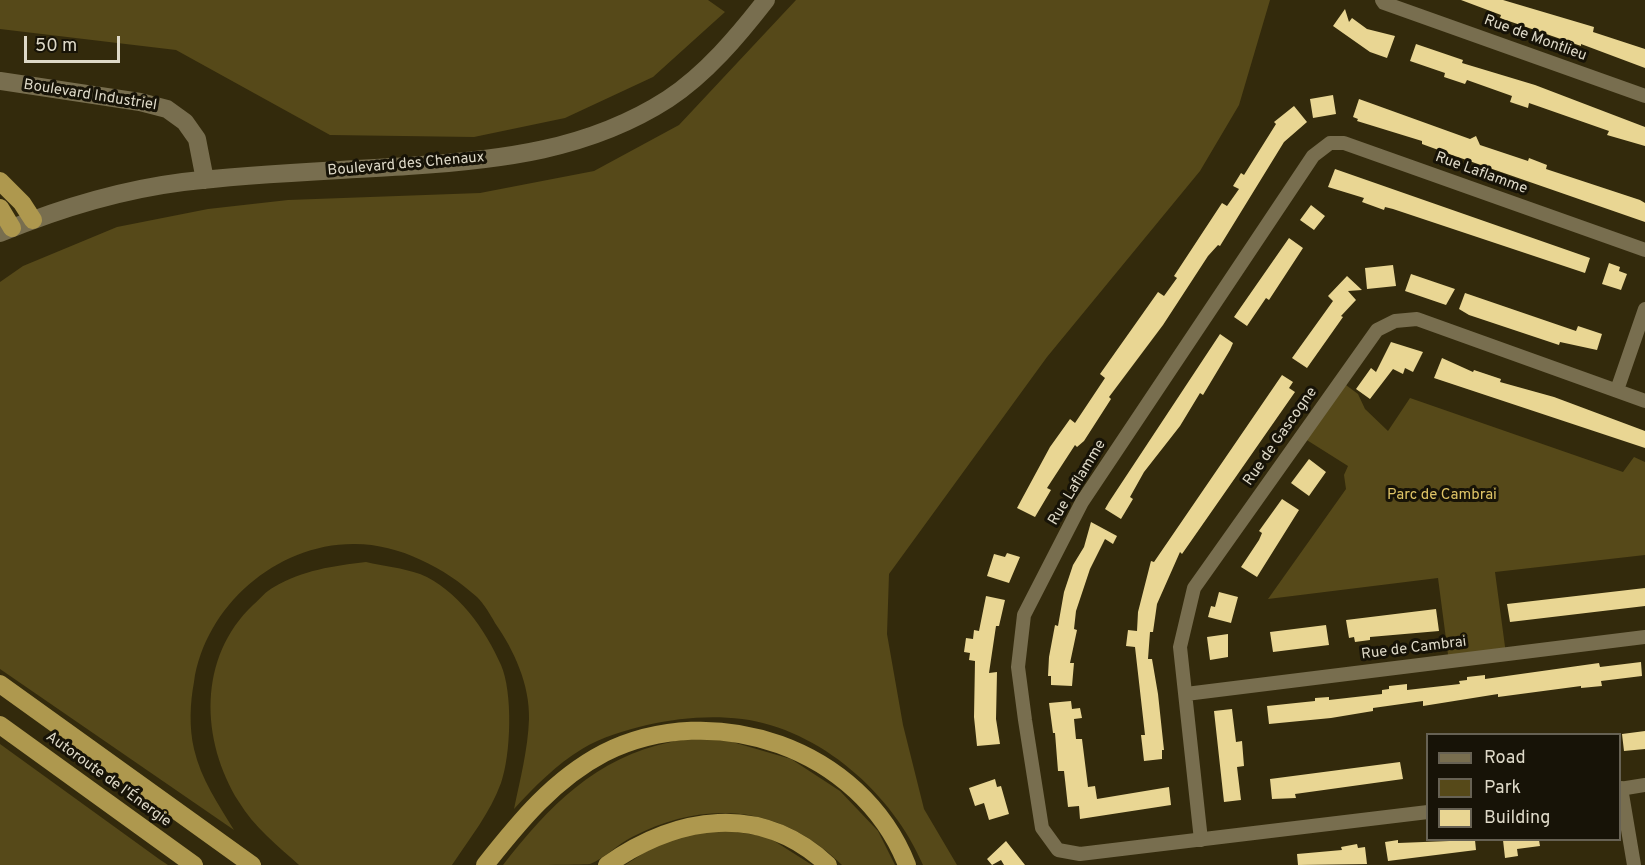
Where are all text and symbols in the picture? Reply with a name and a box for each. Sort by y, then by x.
street label: Rue de Montlieu [1481,12,1589,66]
scale bar [27,24,123,62]
text: 50 m [35,35,77,58]
street label: Boulevard Industriel [22,77,158,115]
street label: Boulevard des Chenaux [327,149,485,181]
street label: Rue Laflamme [1432,149,1530,199]
street label: Rue de Gascogne [1240,384,1322,490]
street label: Rue Laflamme [1045,437,1111,529]
park label: Parc de Cambrai [1387,487,1497,505]
street label: Rue de Cambrai [1360,634,1468,664]
street label: Autoroute de l'Énergie [42,728,174,832]
legend [1426,733,1621,841]
text: Road [1484,747,1526,770]
text: Park [1484,777,1521,800]
text: Building [1484,807,1550,830]

